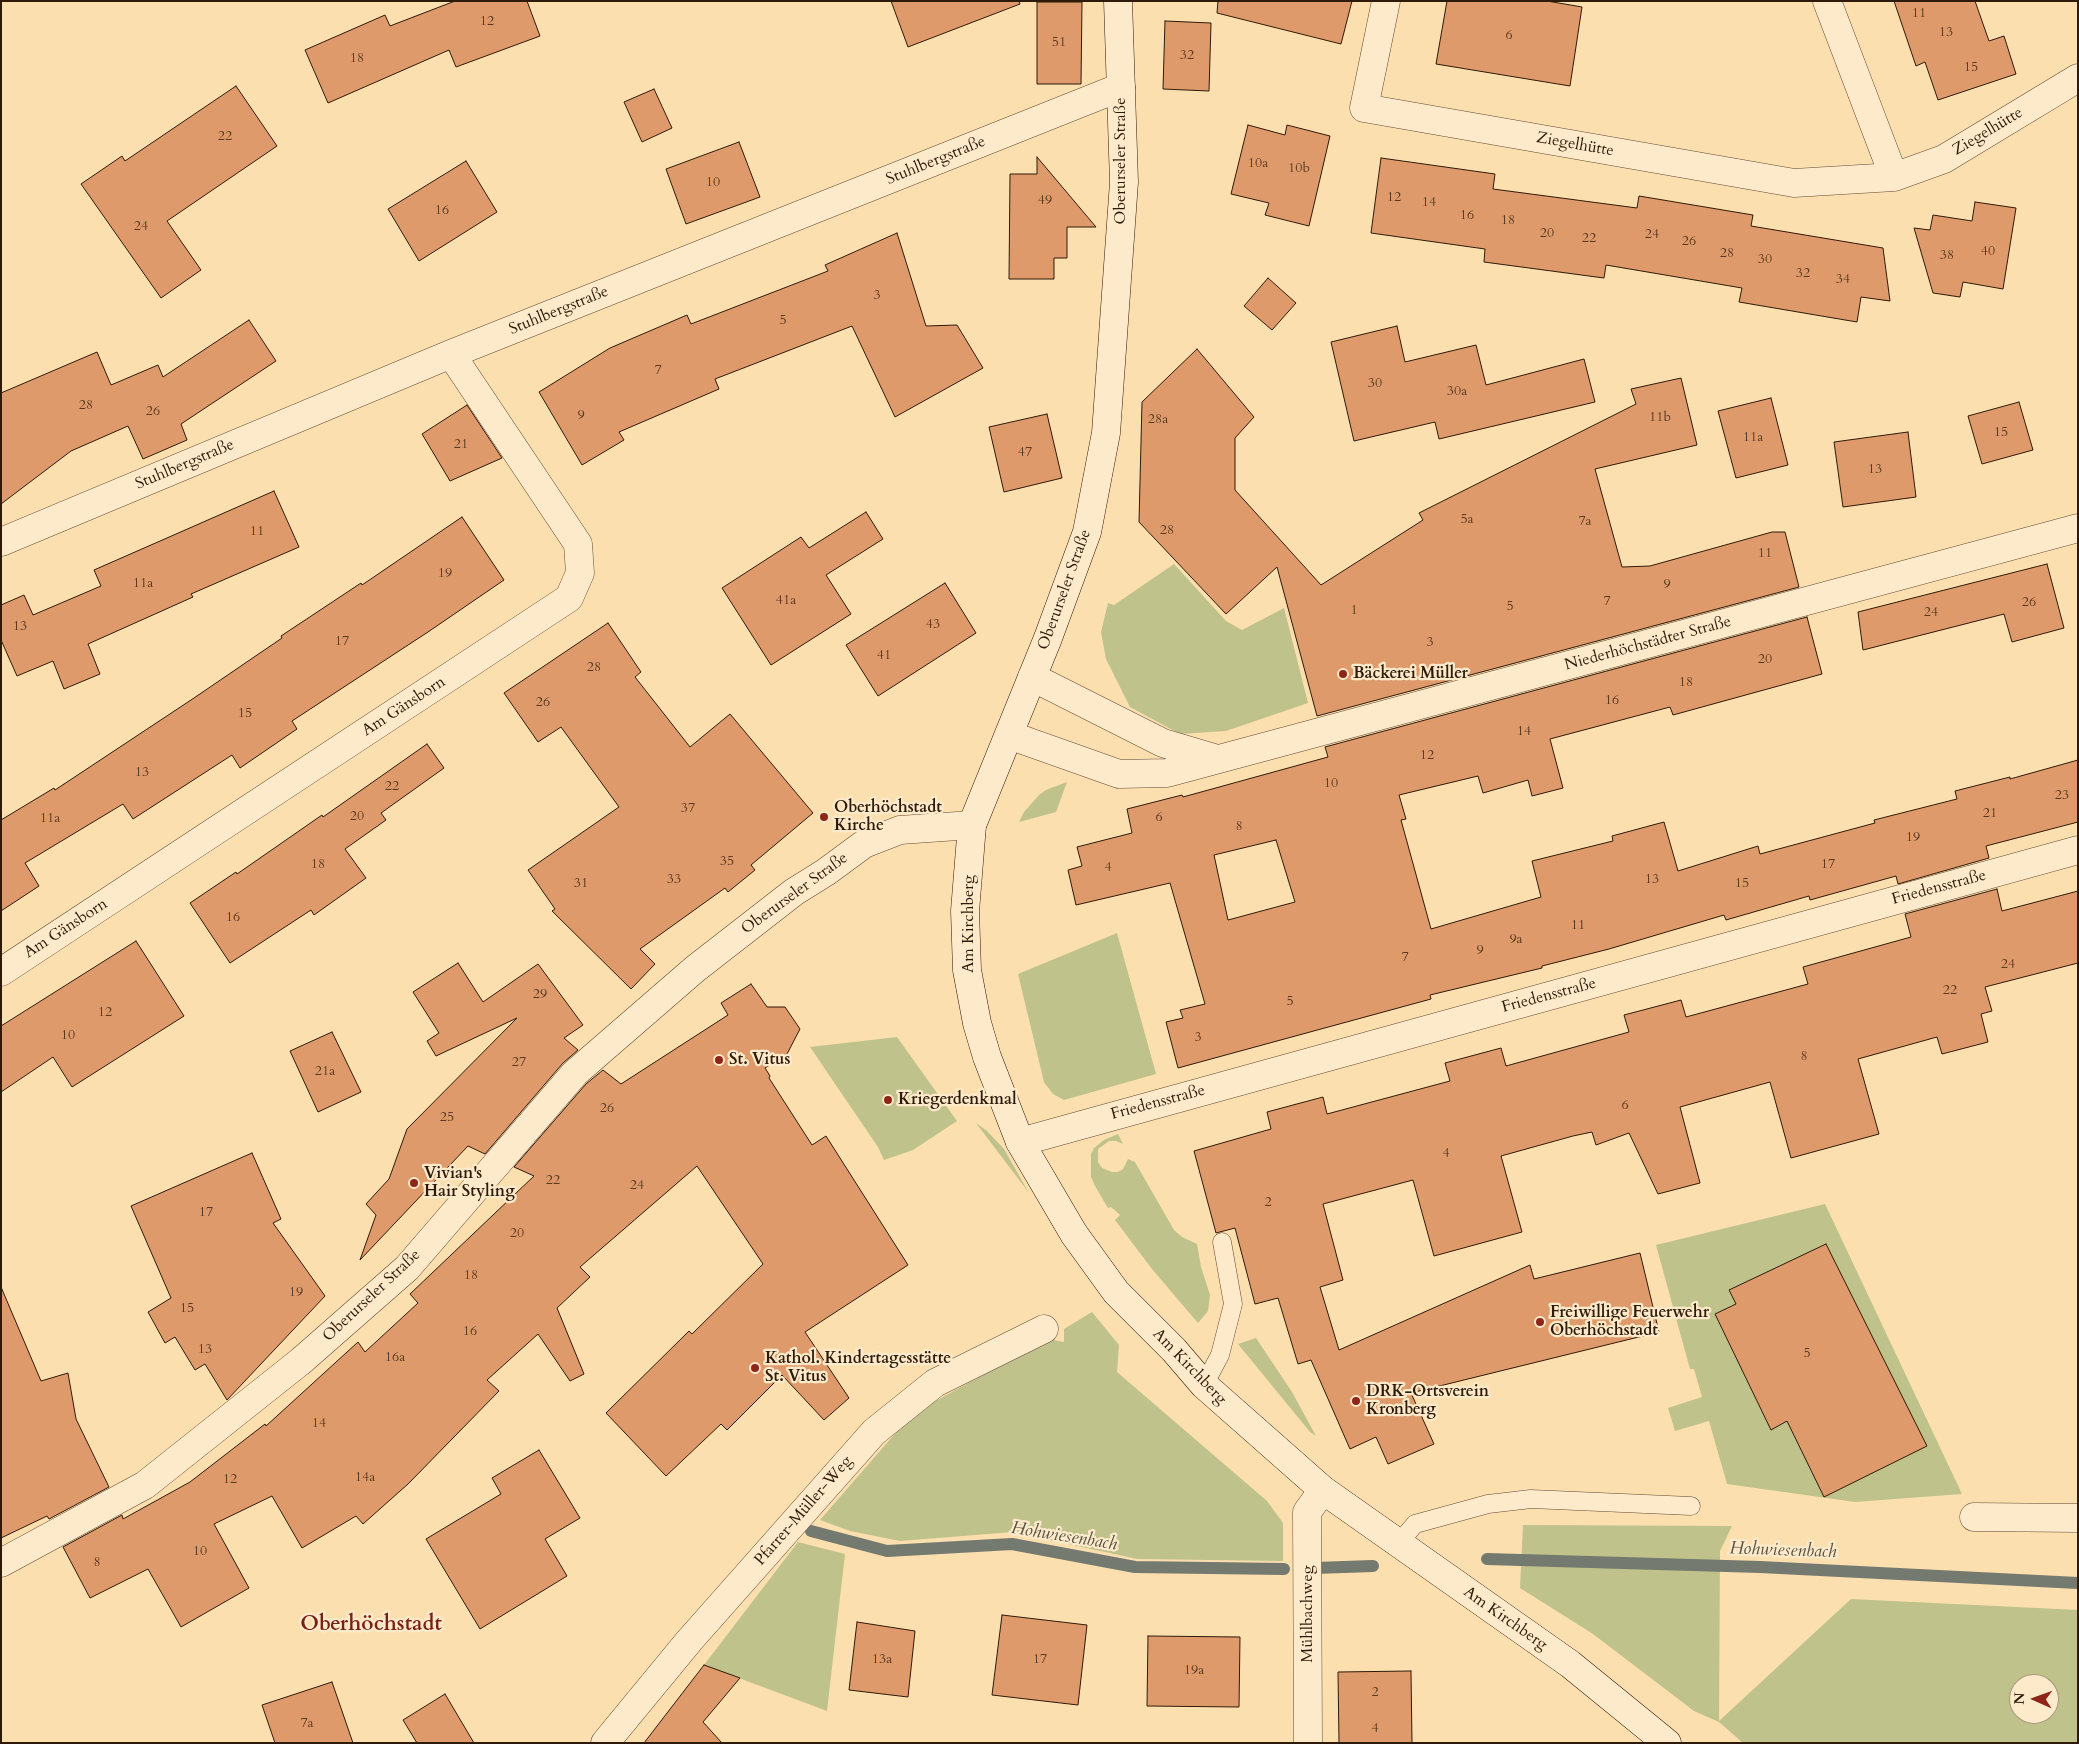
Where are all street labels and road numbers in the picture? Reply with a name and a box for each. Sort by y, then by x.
street label: Oberurseler Straße [1111,98,1131,224]
street label: Ziegelhütte [1949,104,2027,160]
street label: Ziegelhütte [1535,129,1615,161]
street label: Stuhlbergstraße [884,132,988,190]
street label: Stuhlbergstraße [507,282,611,340]
street label: Stuhlbergstraße [133,436,237,494]
street label: Oberurseler Straße [1034,527,1096,653]
street label: Niederhöchstädter Straße [1563,613,1733,675]
street label: Am Gänsborn [359,673,449,741]
street label: Oberurseler Straße [738,849,852,939]
street label: Friedensstraße [1890,866,1988,910]
street label: Am Kirchberg [959,875,979,973]
street label: Am Gänsborn [21,895,111,963]
street label: Friedensstraße [1500,974,1598,1018]
street label: Friedensstraße [1109,1081,1207,1125]
street label: Oberurseler Straße [319,1246,425,1346]
street label: Am Kirchberg [1148,1325,1230,1409]
street label: Pfarrer-Müller-Weg [751,1452,857,1570]
street label: Mühlbachweg [1298,1565,1318,1663]
street label: Am Kirchberg [1459,1583,1551,1655]

